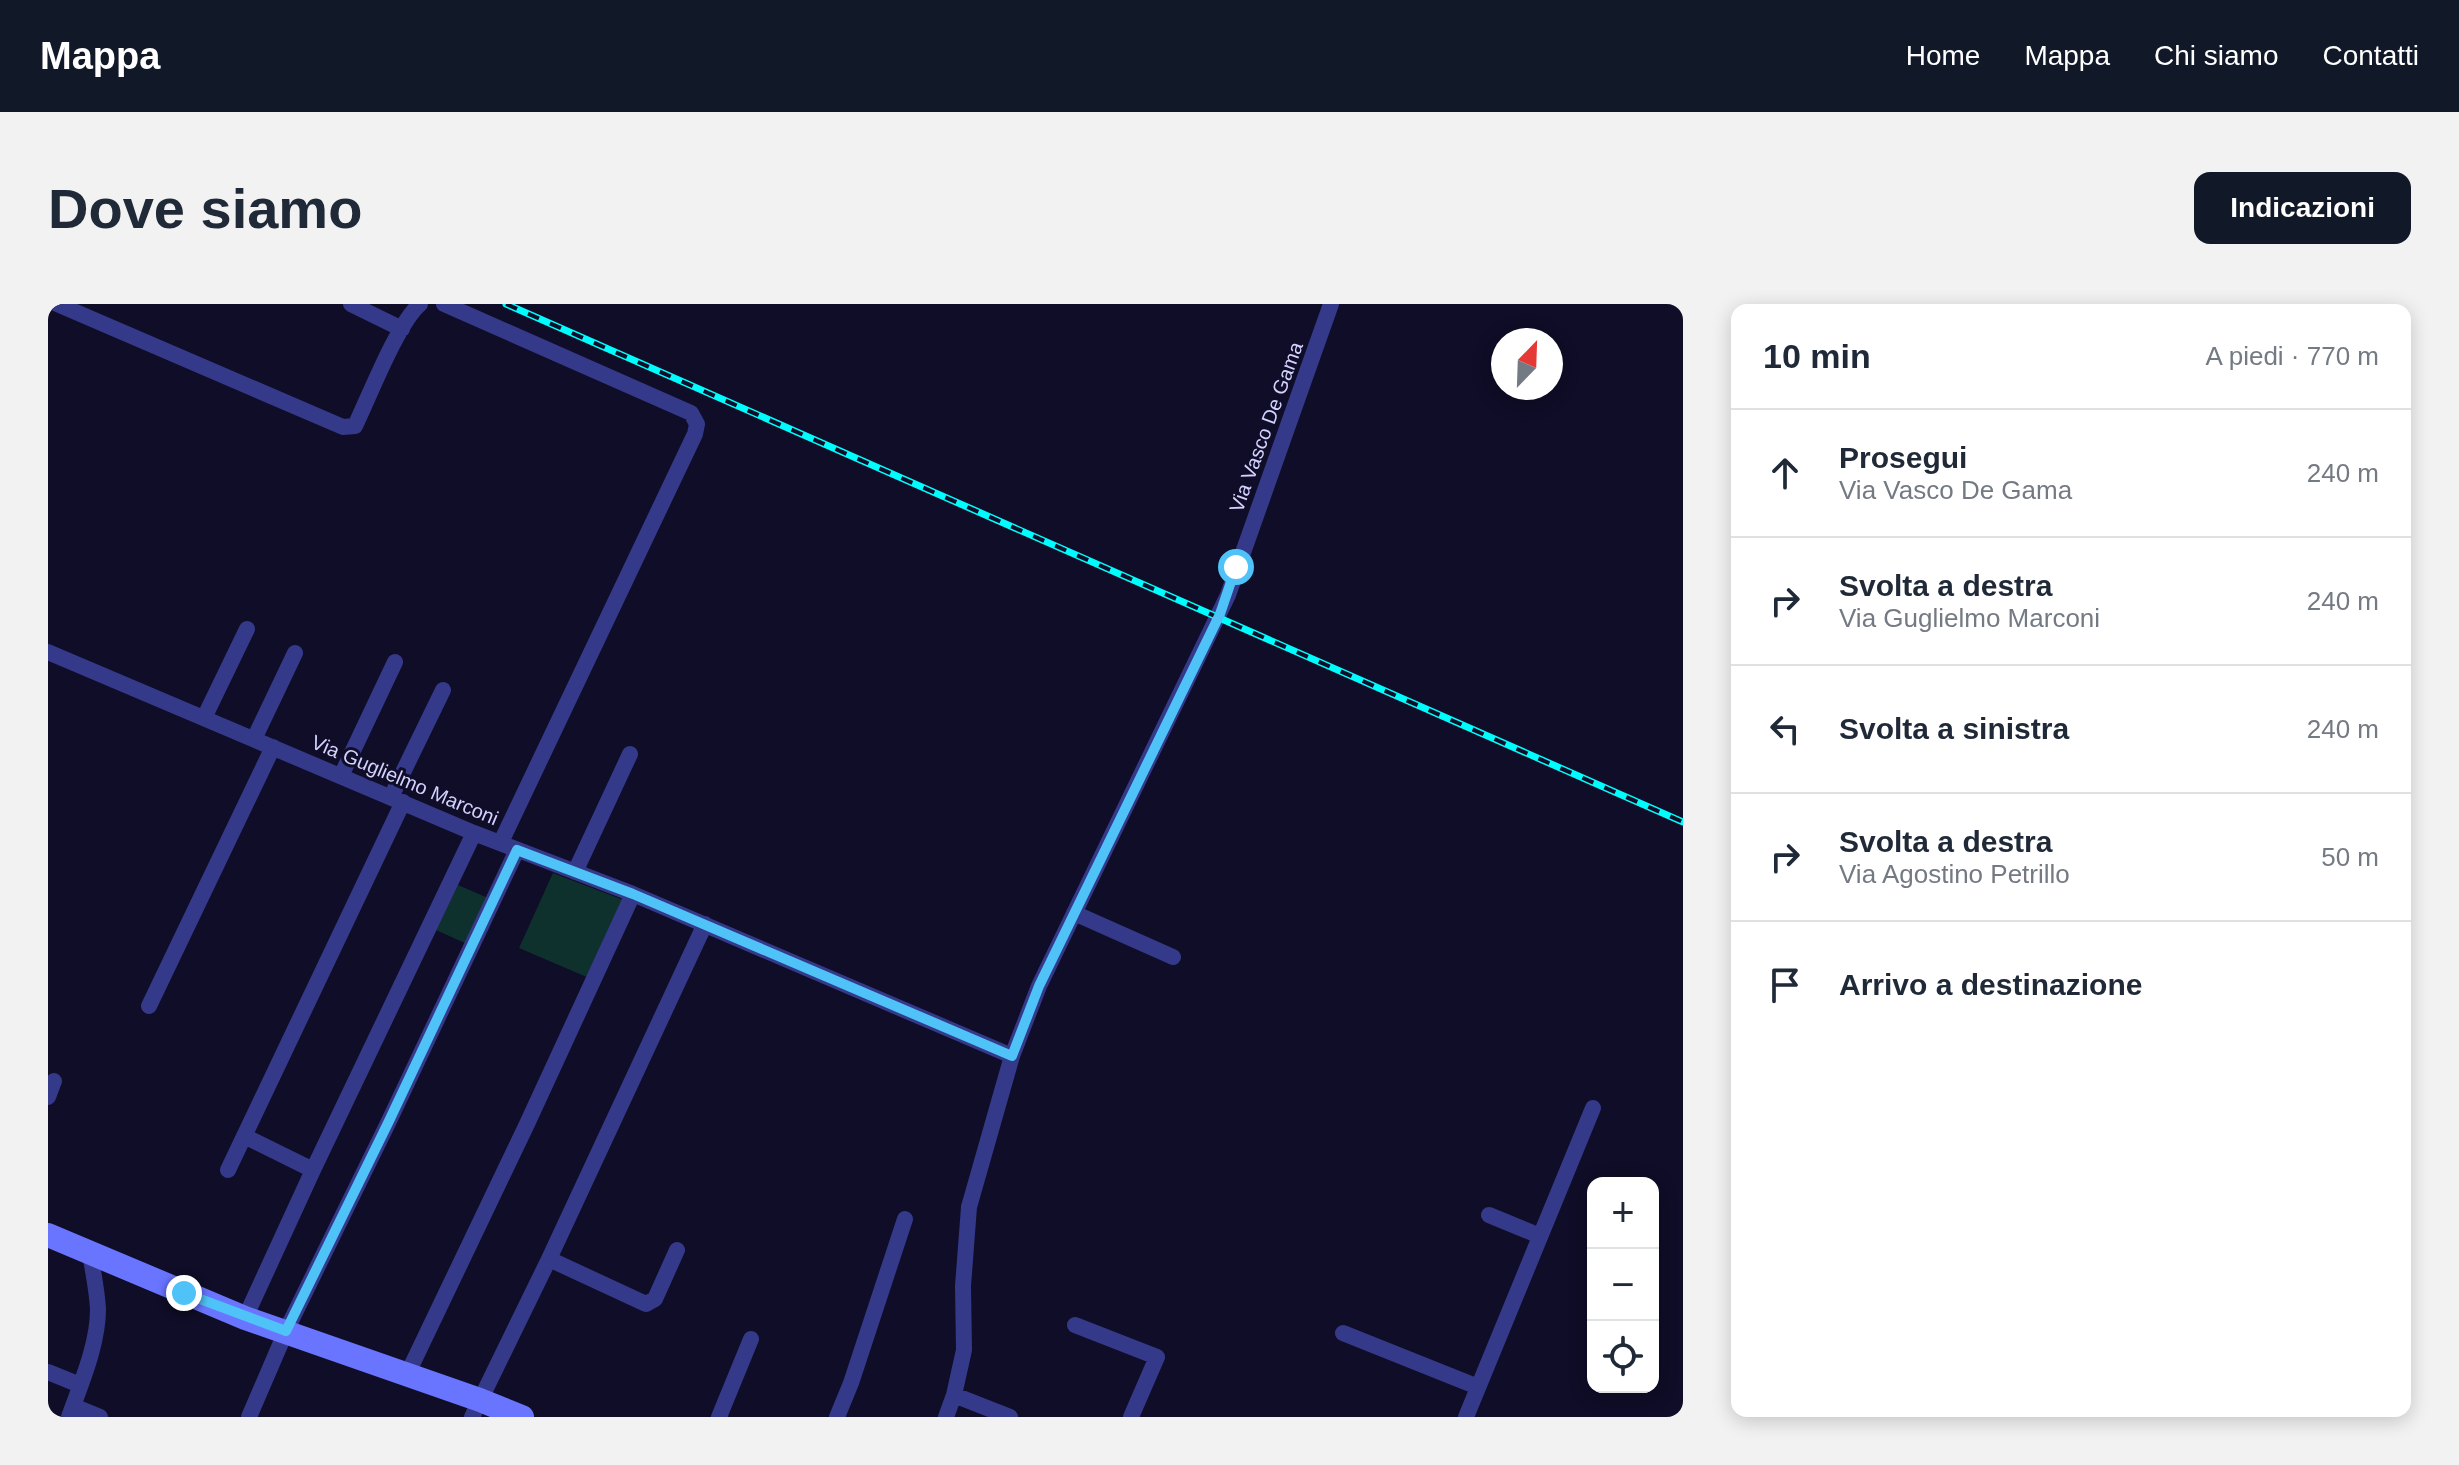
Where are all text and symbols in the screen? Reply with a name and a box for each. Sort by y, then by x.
text: Mappa [40,35,160,77]
text: Home [1906,40,1980,71]
text: Mappa [2024,40,2110,71]
text: Chi siamo [2154,40,2279,71]
text: Contatti [2323,40,2419,71]
button: Indicazioni [2194,172,2411,244]
text: Dove siamo [48,177,362,240]
north arrow [1491,328,1563,400]
text: 10 min [1763,337,1871,375]
street label: Via Vasco De Gama [1225,338,1307,515]
text: A piedi · 770 m [2206,341,2379,371]
text: Prosegui [1839,441,1967,474]
icon: ahead [1763,451,1807,495]
text: 240 m [2307,458,2379,488]
text: Via Vasco De Gama [1839,475,2072,505]
route start [1218,549,1254,585]
text: Svolta a destra [1839,569,2052,602]
icon: right [1763,579,1807,623]
text: 240 m [2307,586,2379,616]
text: Via Guglielmo Marconi [1839,603,2100,633]
icon: left [1763,707,1807,751]
text: Svolta a sinistra [1839,712,2069,745]
text: 240 m [2307,714,2379,744]
street label: Via Guglielmo Marconi [308,731,502,829]
text: Svolta a destra [1839,825,2052,858]
icon: right [1763,835,1807,879]
text: 50 m [2321,842,2379,872]
text: Via Agostino Petrillo [1839,859,2070,889]
icon: arrive [1763,963,1807,1007]
text: Arrivo a destinazione [1839,968,2142,1001]
map controls [1587,1177,1659,1393]
button: + [1587,1177,1659,1249]
button: − [1587,1249,1659,1321]
route end [166,1275,202,1311]
button: locate [1587,1321,1659,1393]

